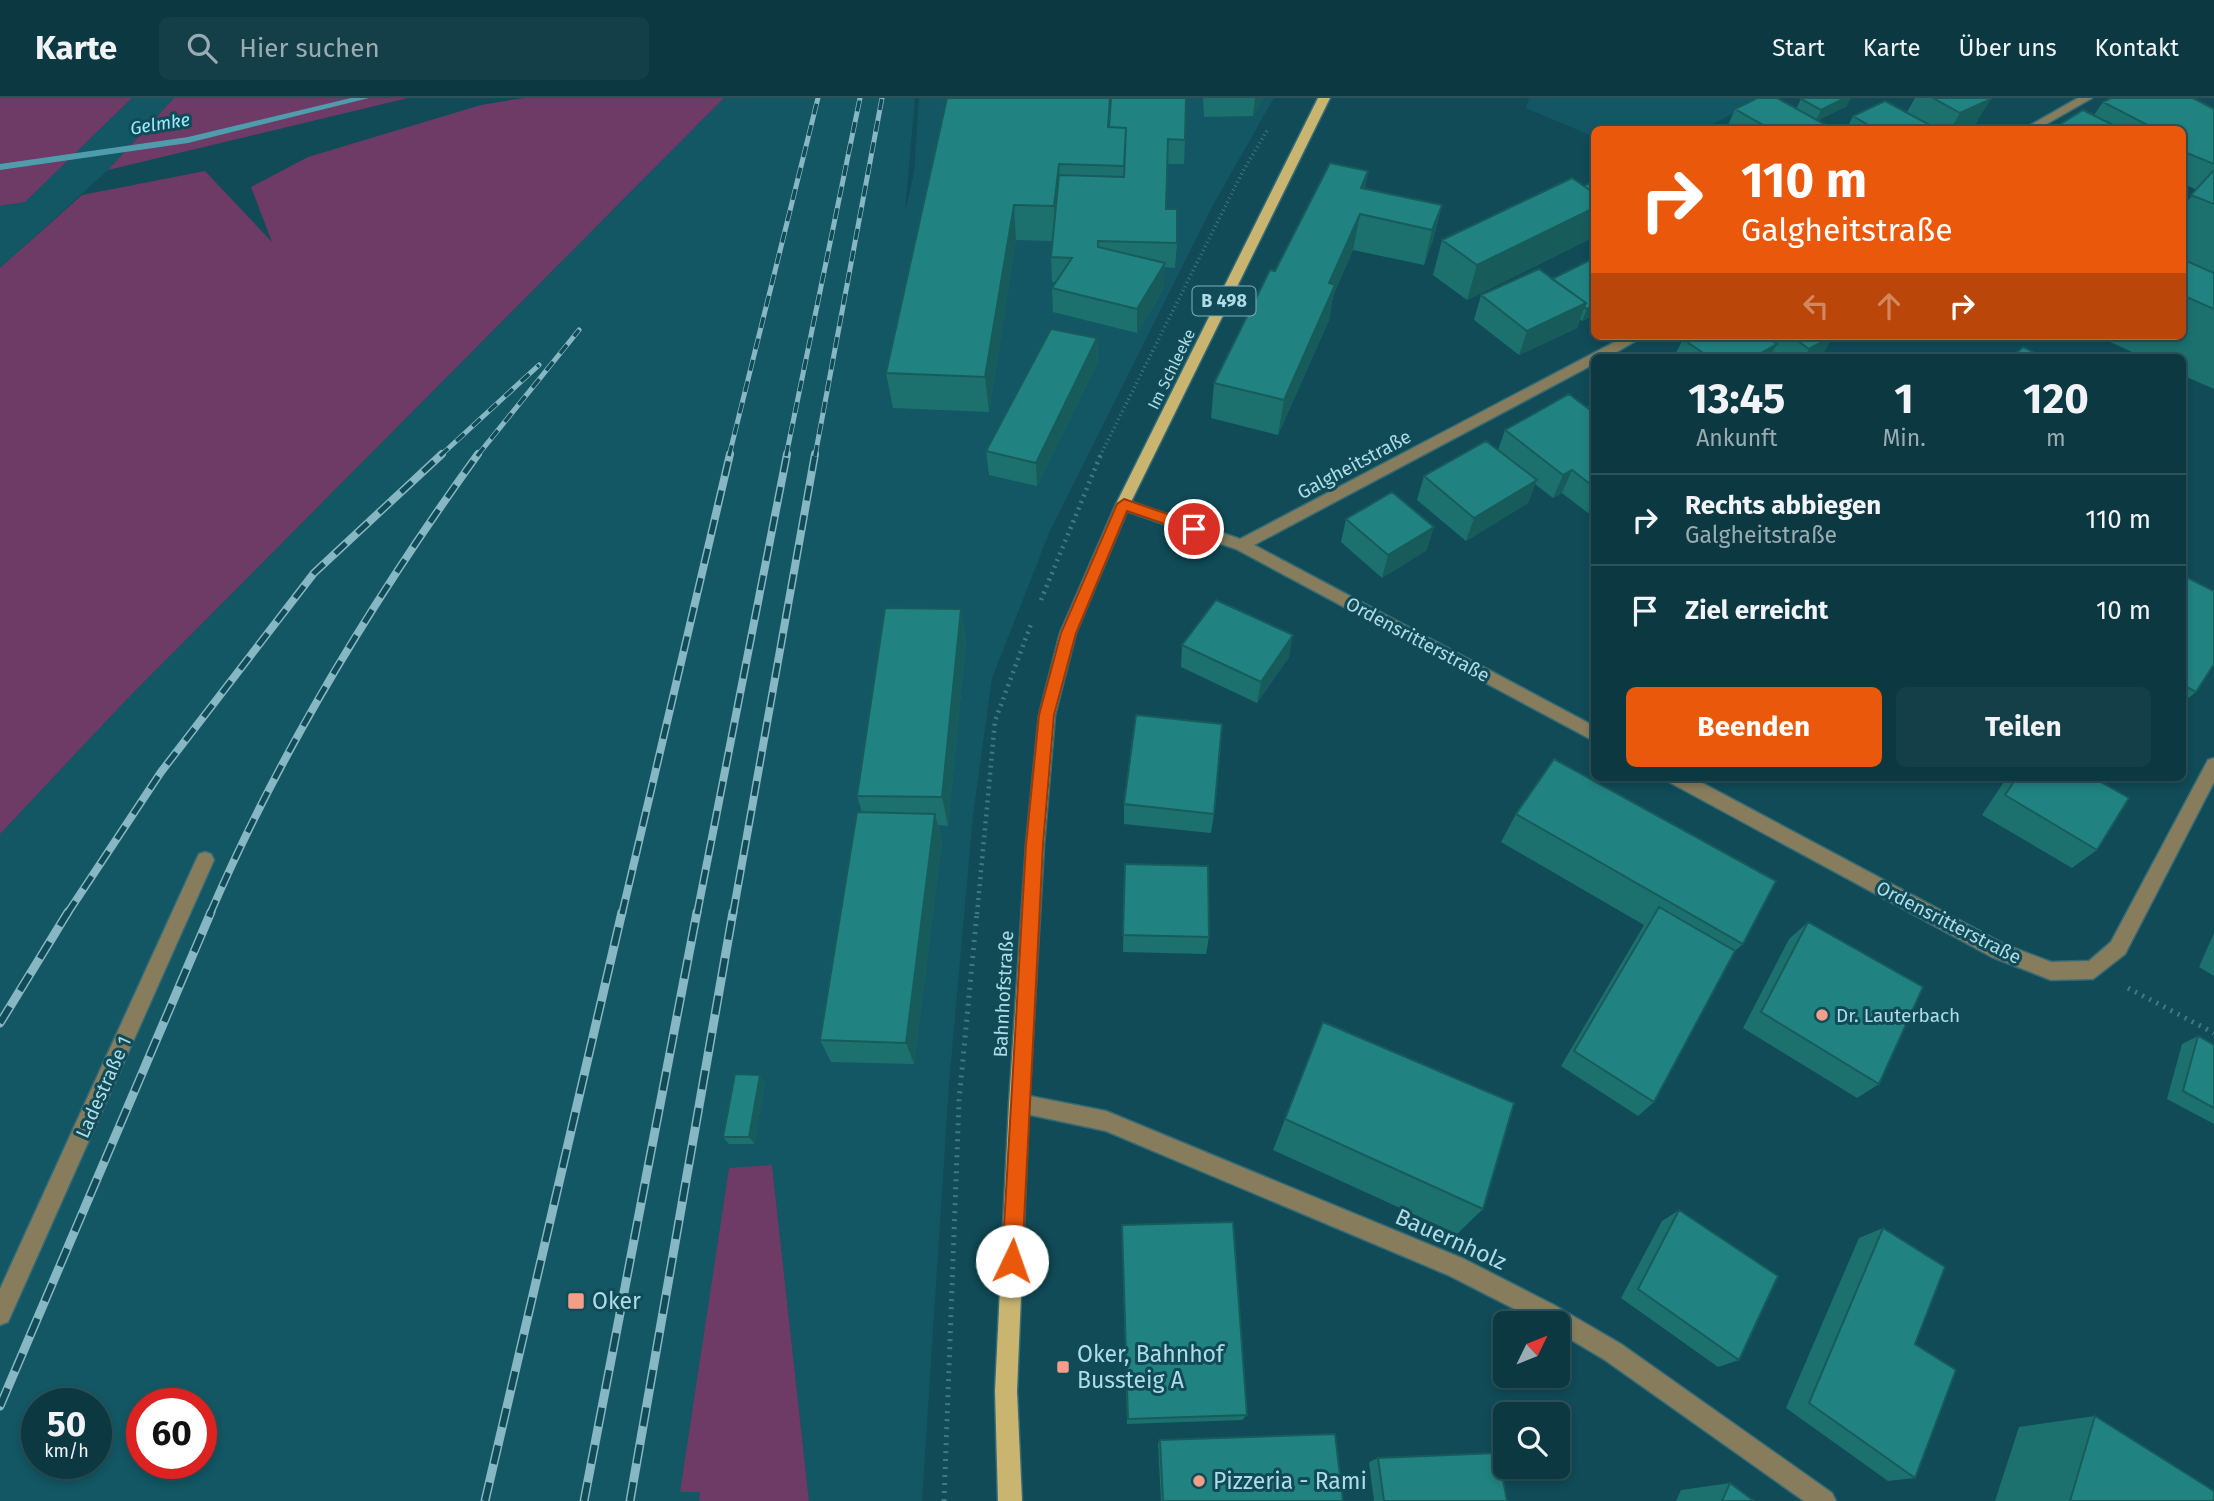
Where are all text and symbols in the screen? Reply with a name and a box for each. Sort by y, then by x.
search box [159,17,649,80]
text: Karte [35,28,117,68]
icon: search [183,29,221,67]
text: Hier suchen [239,33,380,64]
text: Start [1772,34,1825,62]
text: Karte [1863,34,1921,62]
text: Über uns [1959,34,2057,62]
text: Kontakt [2095,34,2179,62]
water label: Gelmke [129,108,191,140]
text: 110 m [1741,151,1867,210]
icon: right [1626,154,1717,245]
text: Galgheitstraße [1741,211,1953,249]
road number: B 498 [1192,286,1256,316]
icon: left [1797,287,1835,325]
icon: ahead [1870,287,1908,325]
icon: right [1943,287,1981,325]
street label: Im Schleeke [1144,326,1199,413]
text: 13:45 [1688,374,1785,424]
text: 1 [1894,374,1914,424]
text: 120 [2023,374,2089,424]
text: Ankunft [1696,424,1777,452]
text: Min. [1882,424,1926,452]
text: m [2046,424,2066,452]
street label: Galgheitstraße [1293,425,1415,504]
text: Rechts abbiegen [1685,490,1881,521]
pin [1164,499,1224,559]
icon: right [1626,501,1664,539]
text: 110 m [2085,504,2151,535]
icon: arrive [1175,510,1213,548]
text: Galgheitstraße [1685,521,1837,549]
street label: Ordensritterstraße [1342,592,1494,687]
icon: arrive [1626,592,1664,630]
text: Ziel erreicht [1685,595,1828,626]
text: 10 m [2096,595,2151,626]
button: Beenden [1626,687,1882,767]
button: Teilen [1896,687,2151,767]
street label: Ordensritterstraße [1872,876,2025,969]
street label: Bahnhofstraße [989,930,1018,1058]
place label: Dr. Lauterbach [1836,1004,1960,1027]
marker: Dr. Lauterbach [1814,1007,1830,1023]
street label: Ladestraße 1 [71,1033,136,1142]
street label: Bauernholz [1391,1202,1511,1276]
position arrow [975,1224,1049,1298]
place label: Oker [592,1287,641,1315]
marker: Oker [566,1291,586,1311]
north arrow [1493,1311,1570,1388]
map controls [1493,1311,1570,1479]
place label: Oker, Bahnhof Bussteig A [1077,1340,1226,1394]
marker: Oker, Bahnhof Bussteig A [1055,1359,1071,1375]
speed limit sign: 60 [126,1388,217,1479]
button: search [1493,1402,1570,1479]
text: 50 [47,1403,86,1445]
text: km/h [44,1440,89,1462]
place label: Pizzeria - Rami [1213,1467,1367,1495]
marker: Pizzeria - Rami [1191,1473,1207,1489]

